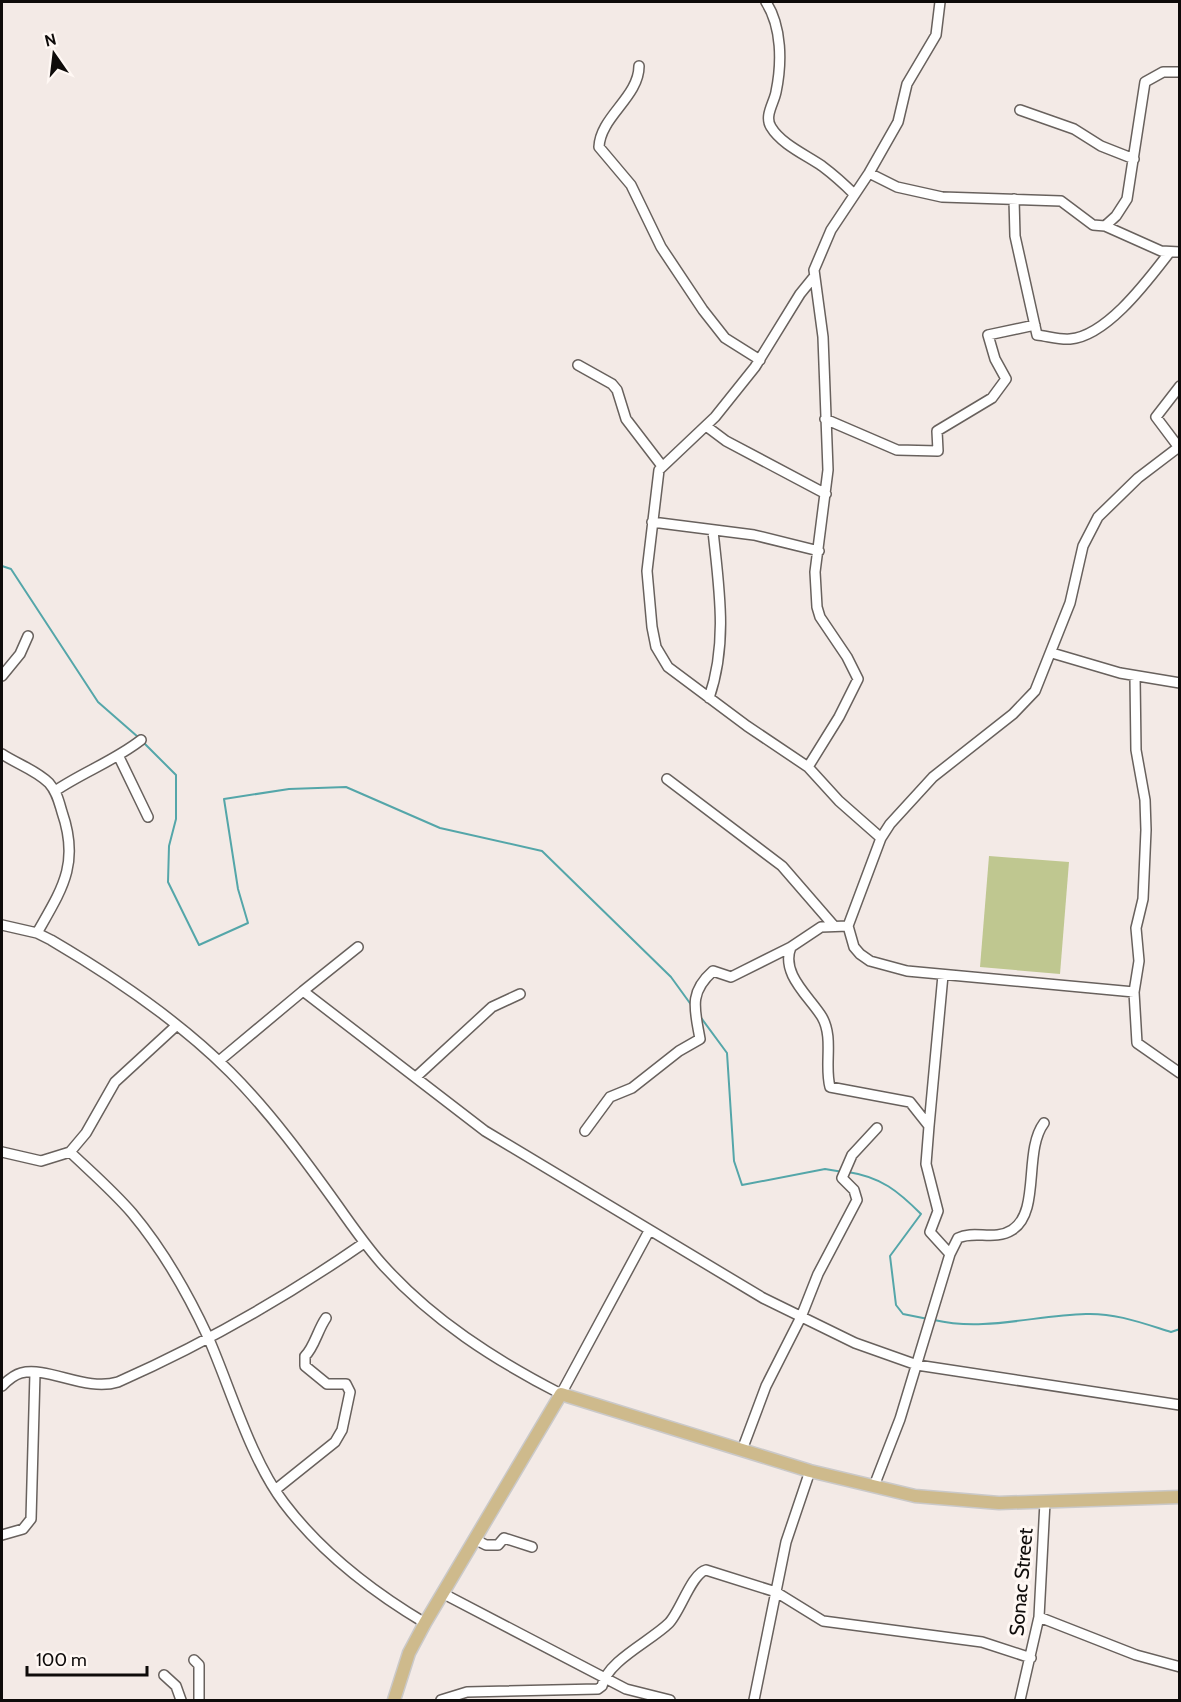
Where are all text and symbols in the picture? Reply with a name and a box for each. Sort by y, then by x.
north arrow [24,24,84,84]
text: N [43,29,58,51]
street label: Sonac Street [1004,1527,1038,1637]
scale bar [27,1639,147,1677]
text: 100 m [36,1649,87,1671]

